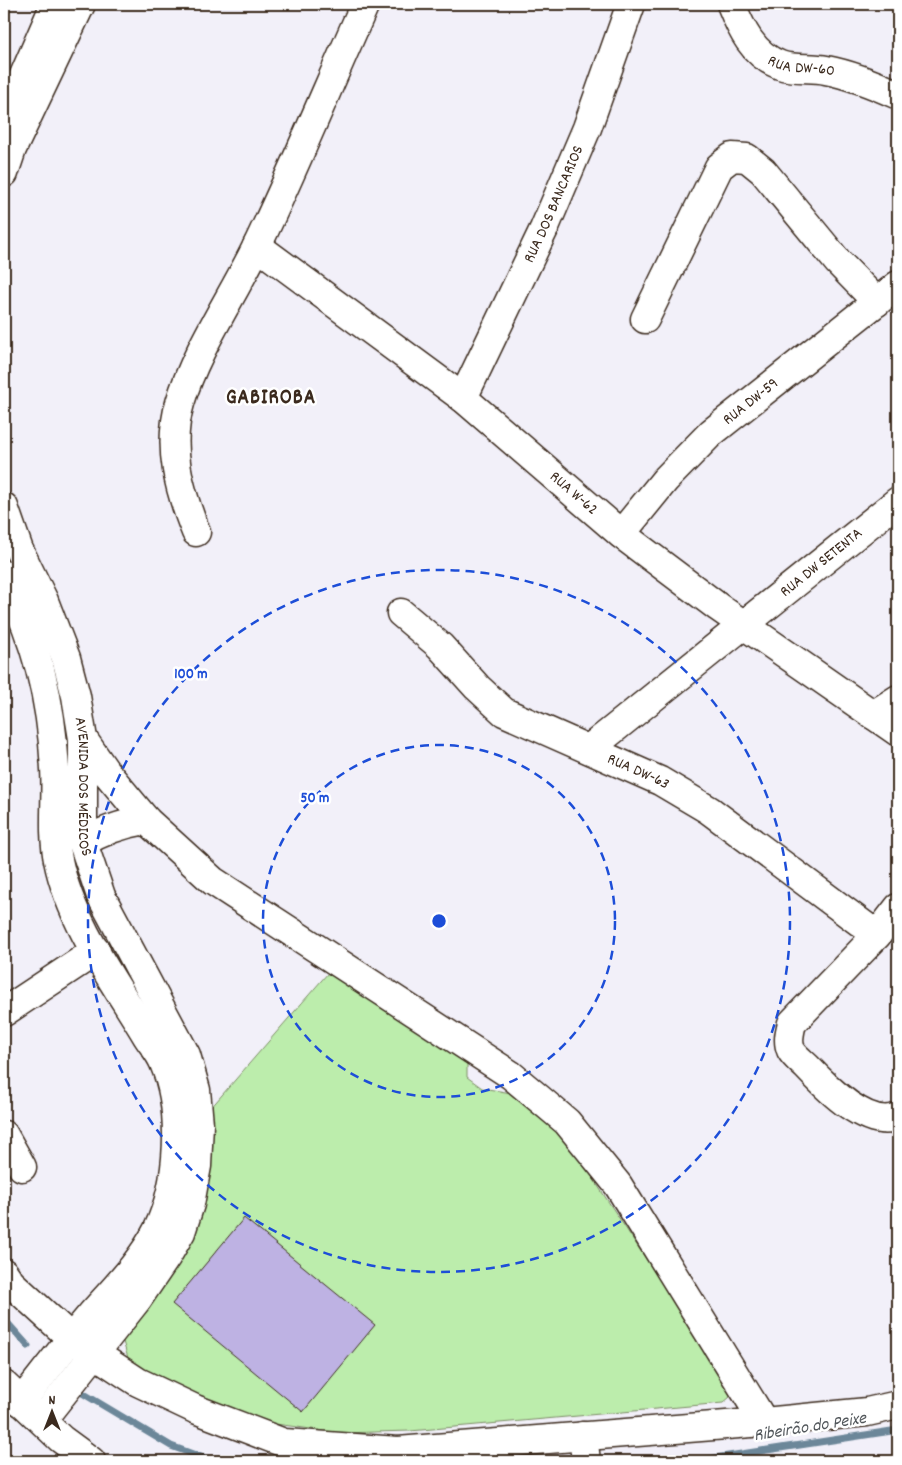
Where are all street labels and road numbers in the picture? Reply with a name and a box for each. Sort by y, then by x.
street label: RUA DW-60 [763,49,837,83]
street label: RUA DOS BANCARIOS [518,142,590,267]
street label: RUA DW-59 [718,372,784,431]
street label: RUA W-62 [544,466,603,521]
street label: RUA DW SETENTA [775,522,868,603]
street label: AVENIDA DOS MÉDICOS [68,715,98,859]
street label: RUA DW-63 [604,748,674,796]

